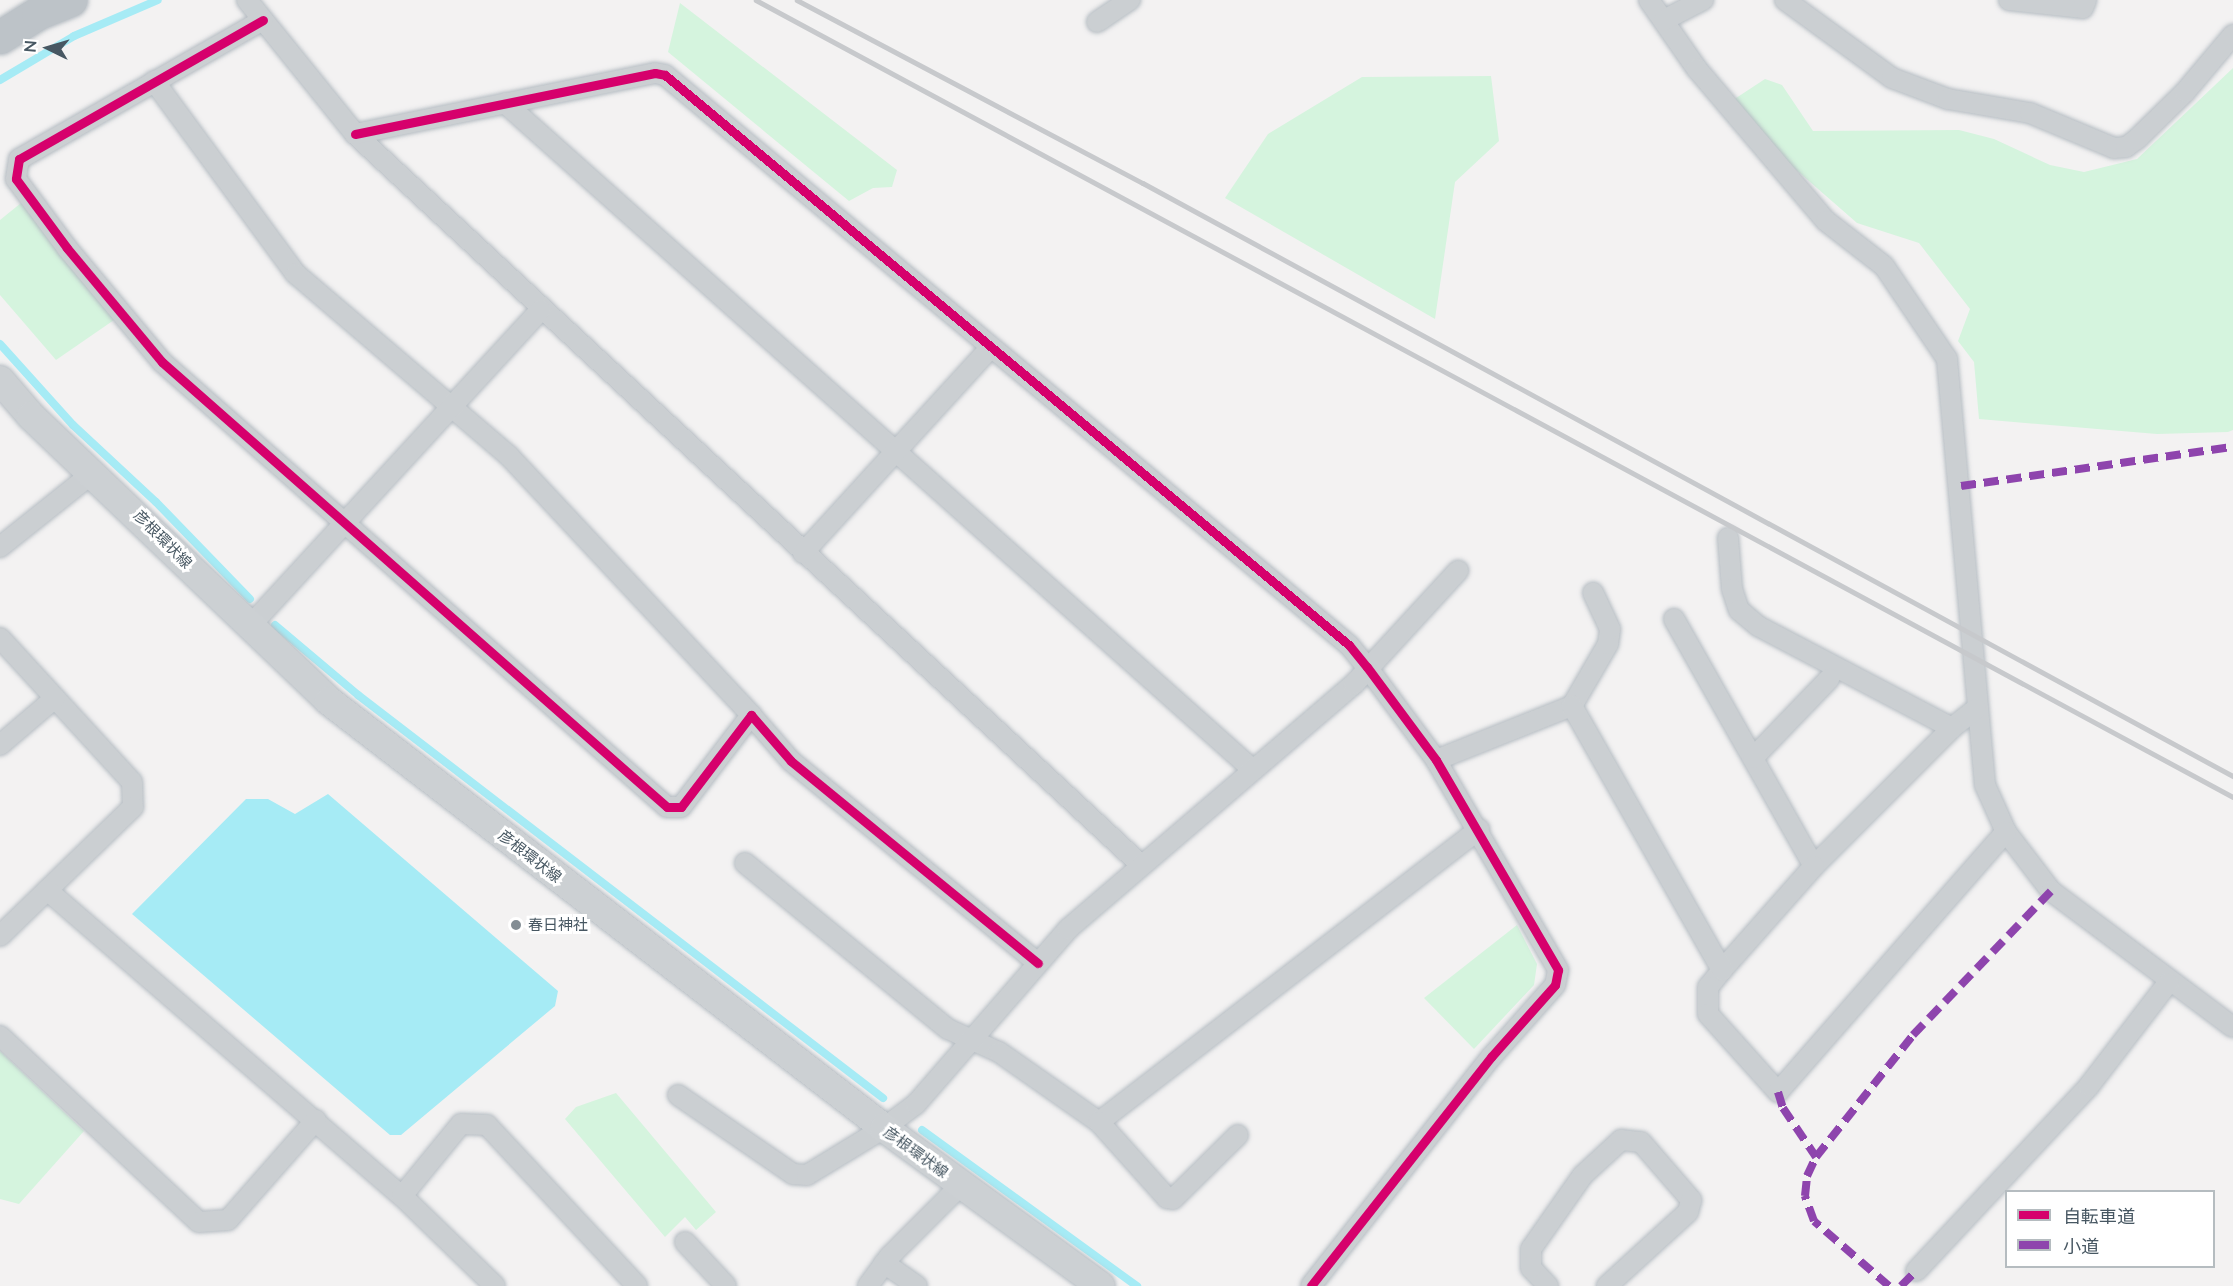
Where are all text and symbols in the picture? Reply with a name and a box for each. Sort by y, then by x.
north arrow [18,18,78,78]
text: N [20,39,40,53]
street label: 彦根環状線 [130,506,196,572]
street label: 彦根環状線 [495,826,565,886]
place label: 春日神社 [528,916,588,934]
marker: 春日神社 [509,918,523,932]
street label: 彦根環状線 [880,1123,952,1181]
legend [2005,1190,2215,1268]
text: 自転車道 [2063,1205,2135,1227]
text: 小道 [2063,1235,2099,1257]

